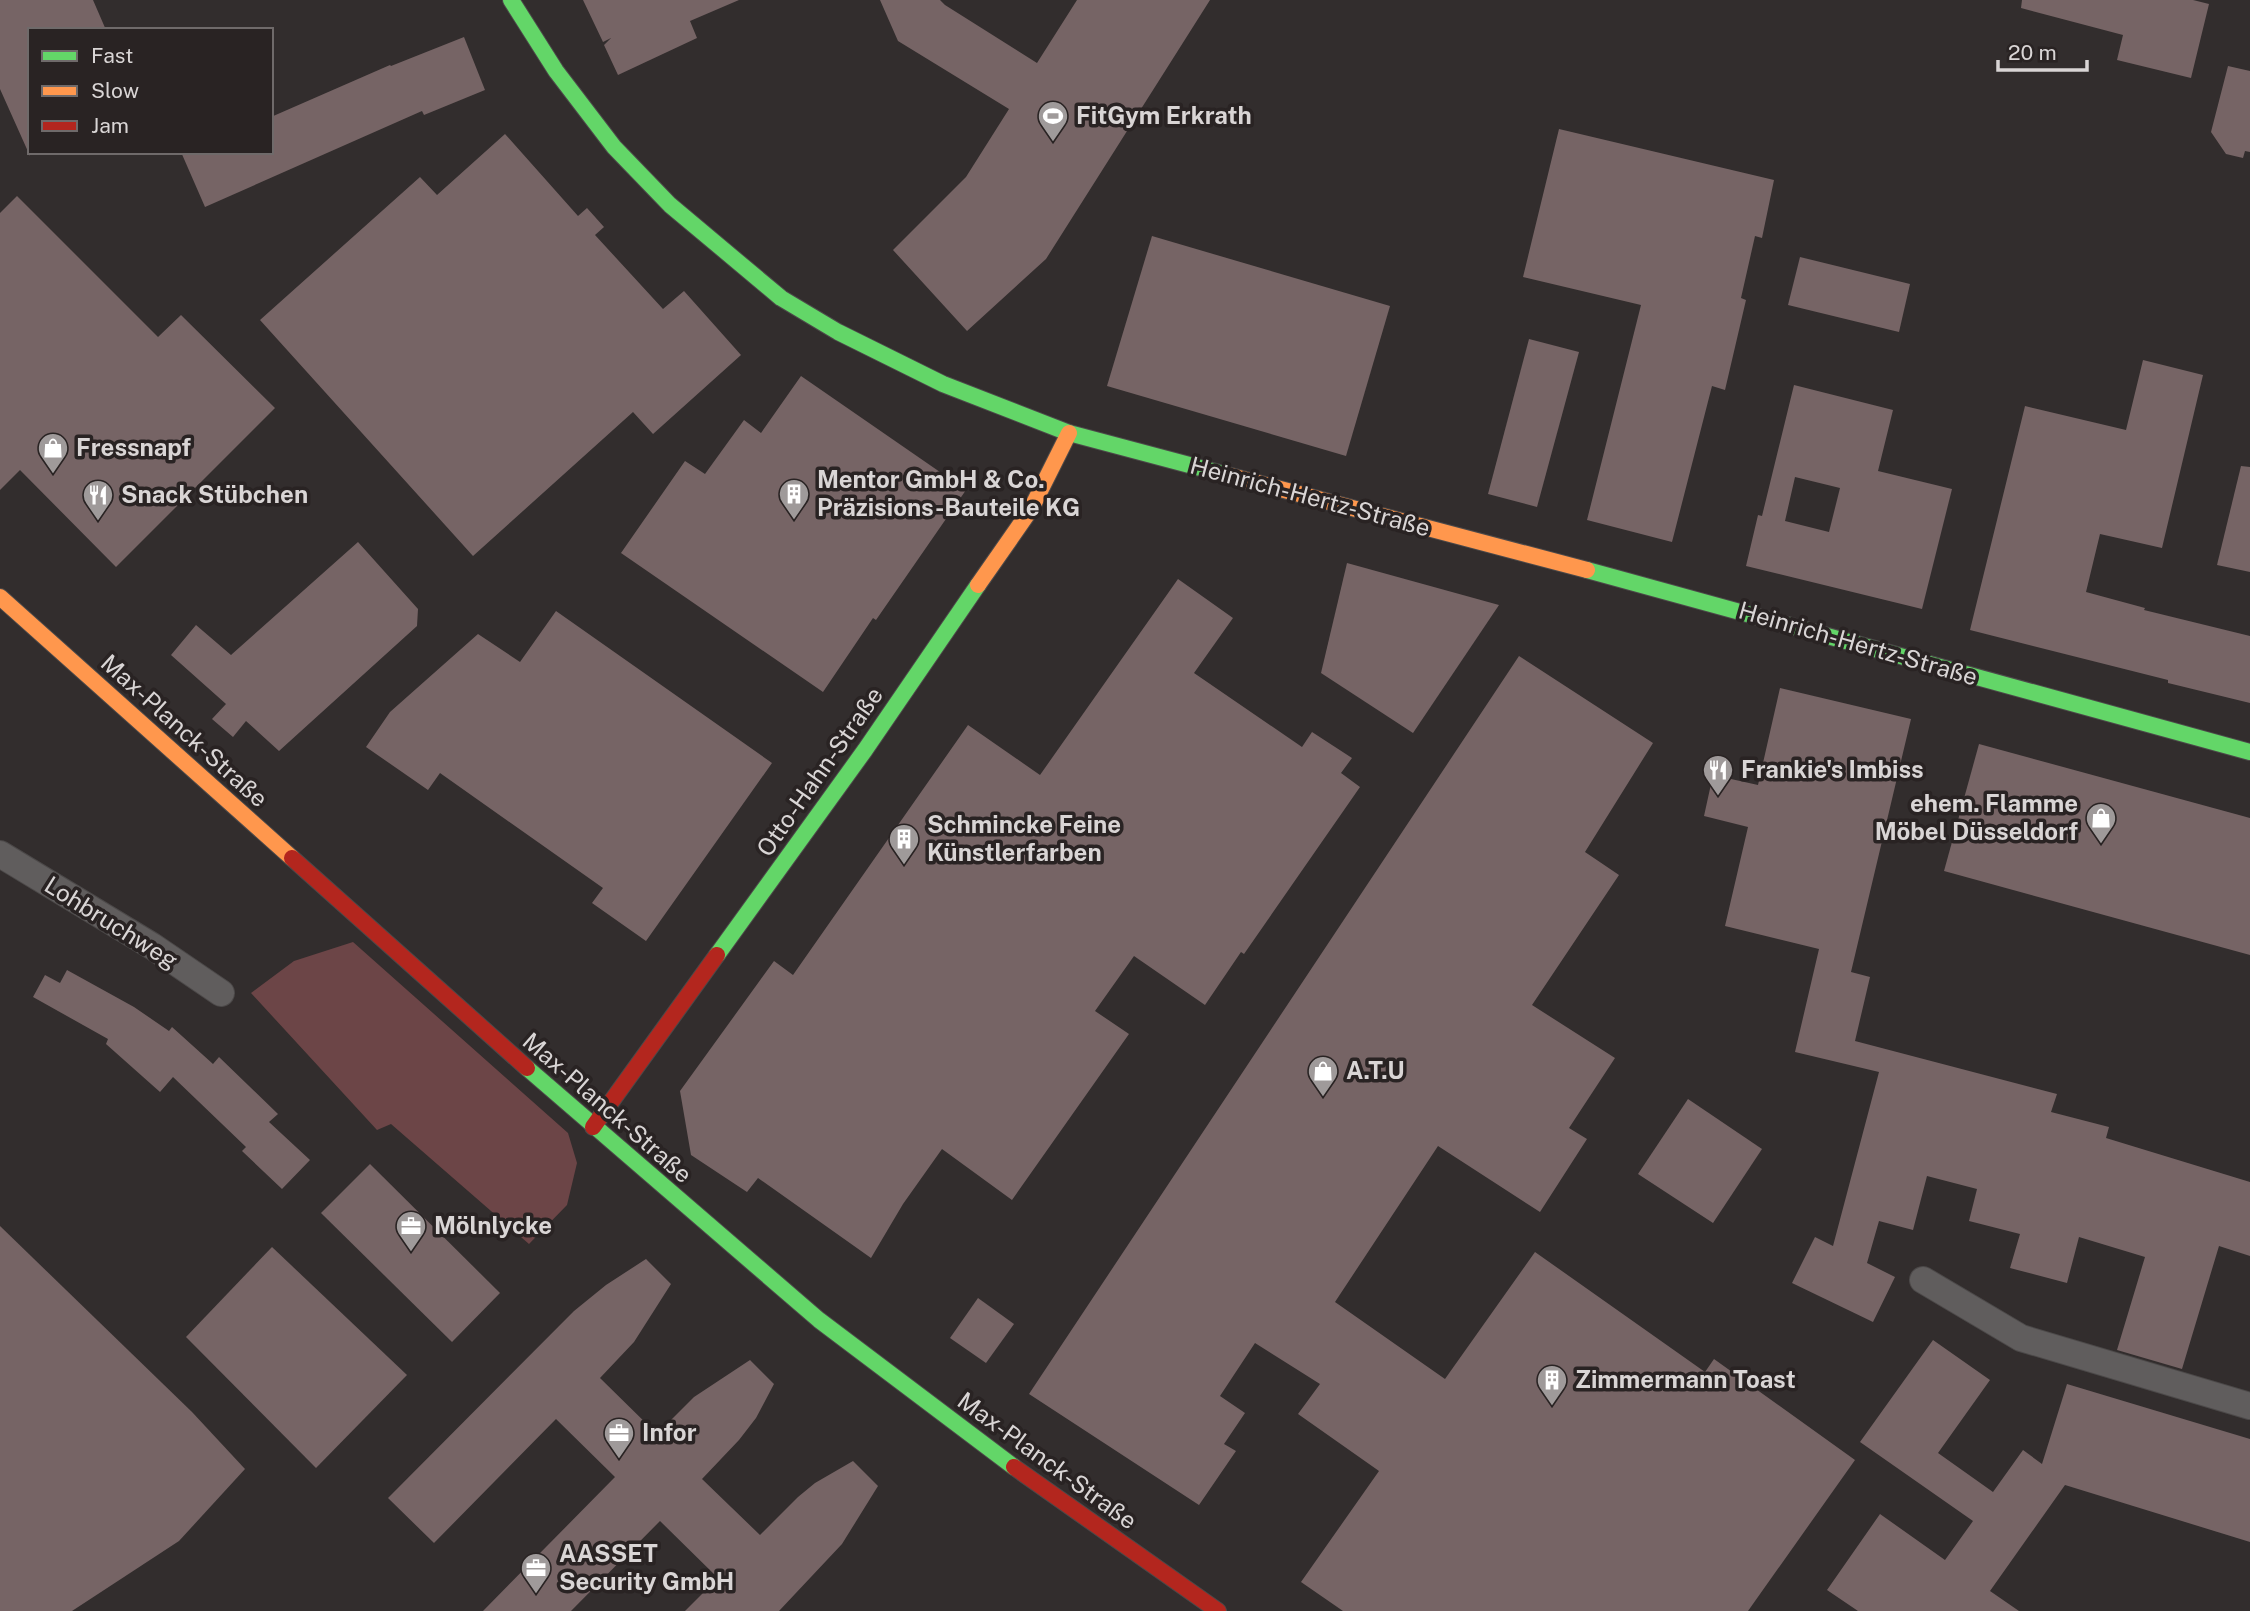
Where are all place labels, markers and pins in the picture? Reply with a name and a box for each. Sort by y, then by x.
sports icon: FitGym Erkrath [1036,99,1070,143]
place label: FitGym Erkrath [1076,101,1252,129]
shop icon: Fressnapf [36,431,70,475]
place label: Fressnapf [76,433,192,461]
place label: Mentor GmbH & Co. Präzisions-Bauteile KG [817,465,1080,521]
building icon: Mentor GmbH & Co. Präzisions-Bauteile KG [777,477,811,521]
restaurant icon: Snack Stübchen [81,478,115,522]
place label: Snack Stübchen [121,480,308,508]
restaurant icon: Frankie's Imbiss [1701,753,1735,797]
place label: Frankie's Imbiss [1741,755,1924,783]
place label: ehem. Flamme Möbel Düsseldorf [1875,789,2078,845]
shop icon: ehem. Flamme Möbel Düsseldorf [2084,801,2118,845]
place label: Schmincke Feine Künstlerfarben [927,810,1121,866]
building icon: Schmincke Feine Künstlerfarben [887,822,921,866]
shop icon: A.T.U [1306,1054,1340,1098]
place label: A.T.U [1346,1056,1405,1084]
office icon: Mölnlycke [394,1209,428,1253]
place label: Mölnlycke [434,1211,552,1239]
building icon: Zimmermann Toast [1535,1363,1569,1407]
place label: Zimmermann Toast [1575,1365,1796,1393]
office icon: Infor [602,1416,636,1460]
place label: Infor [642,1418,697,1446]
place label: AASSET Security GmbH [559,1539,734,1595]
office icon: AASSET Security GmbH [519,1551,553,1595]

